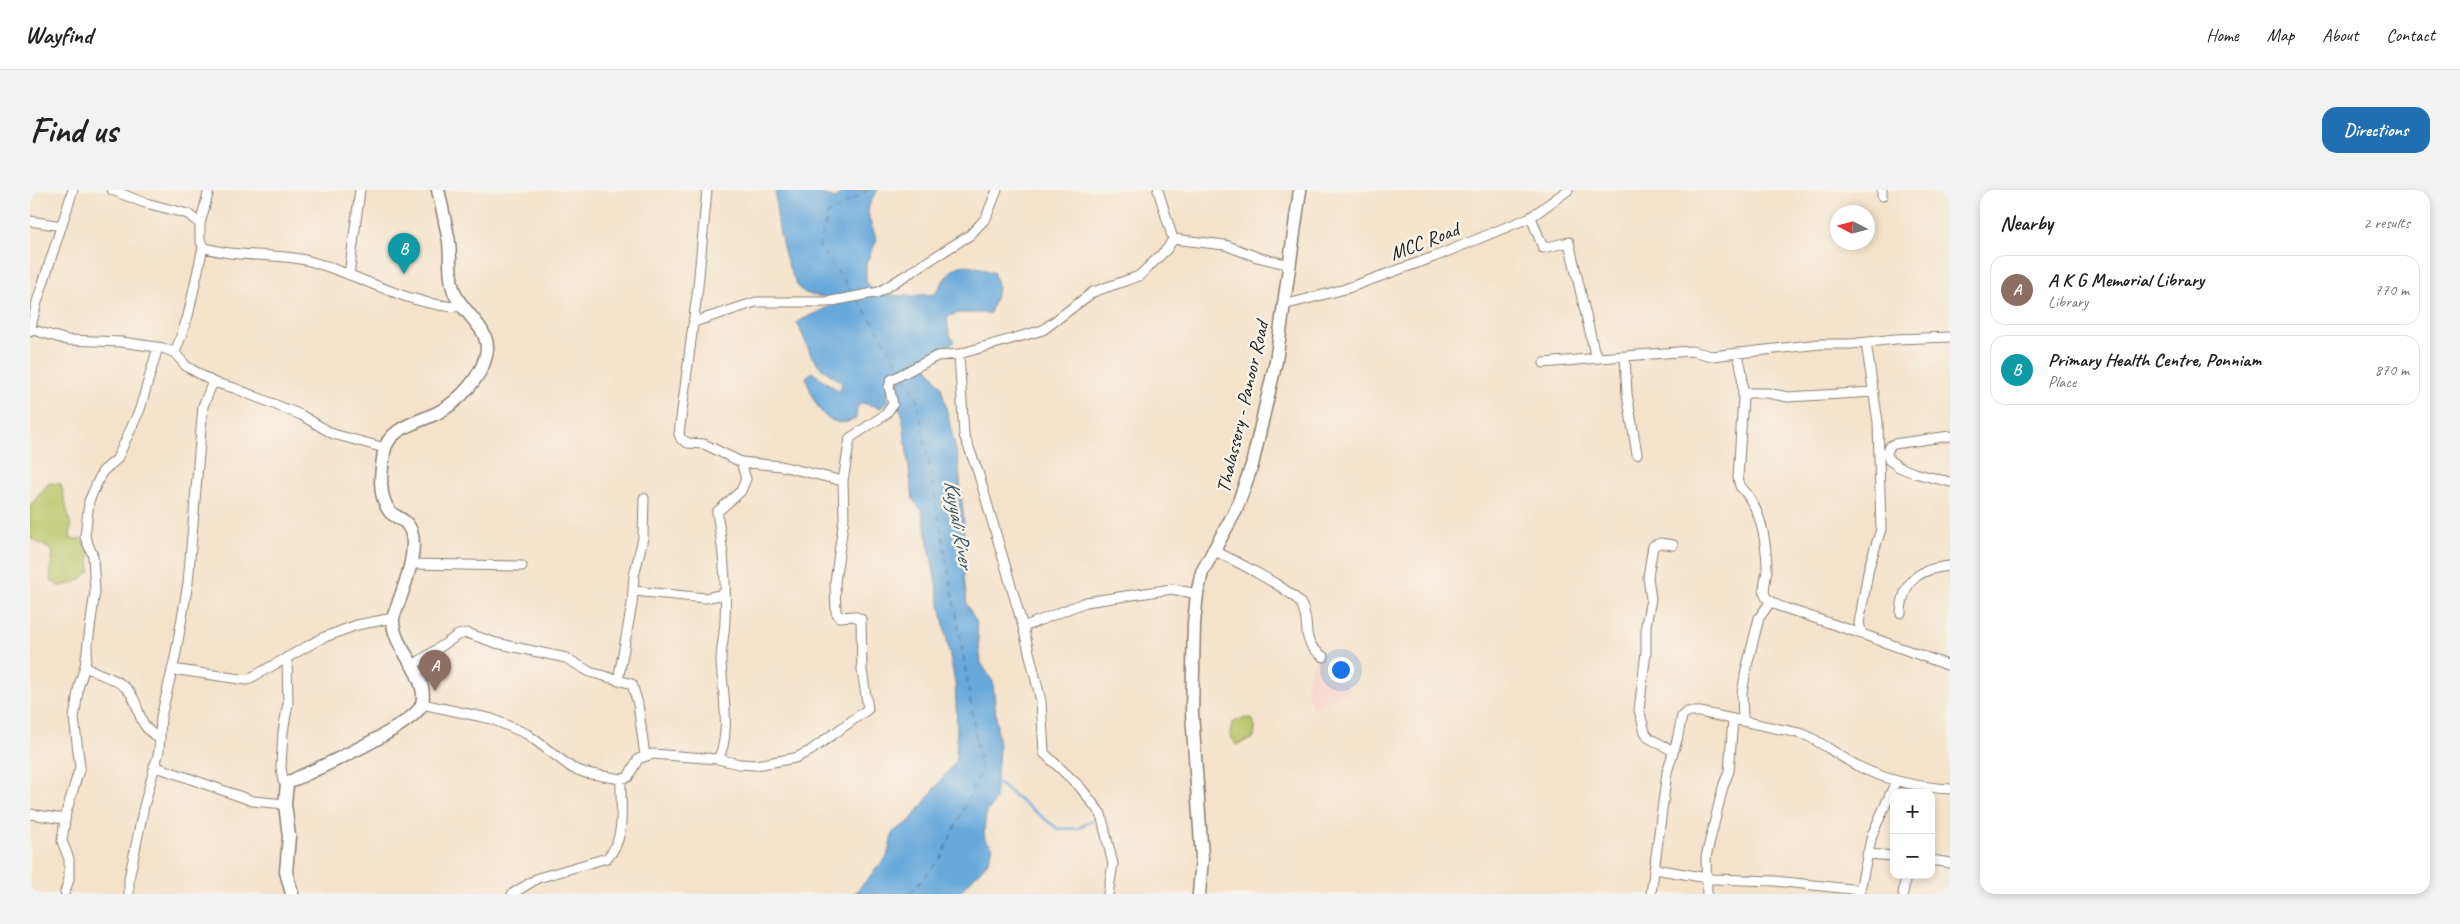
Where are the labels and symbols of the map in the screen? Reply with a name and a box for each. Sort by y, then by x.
north arrow [1830,205,1875,250]
street label: MCC Road [1386,216,1465,266]
pin: B [388,233,420,274]
street label: Thalassery - Panoor Road [1211,316,1275,495]
water label: Kuyyali River [938,478,980,573]
pin: A [419,650,451,691]
your location [1328,657,1354,683]

